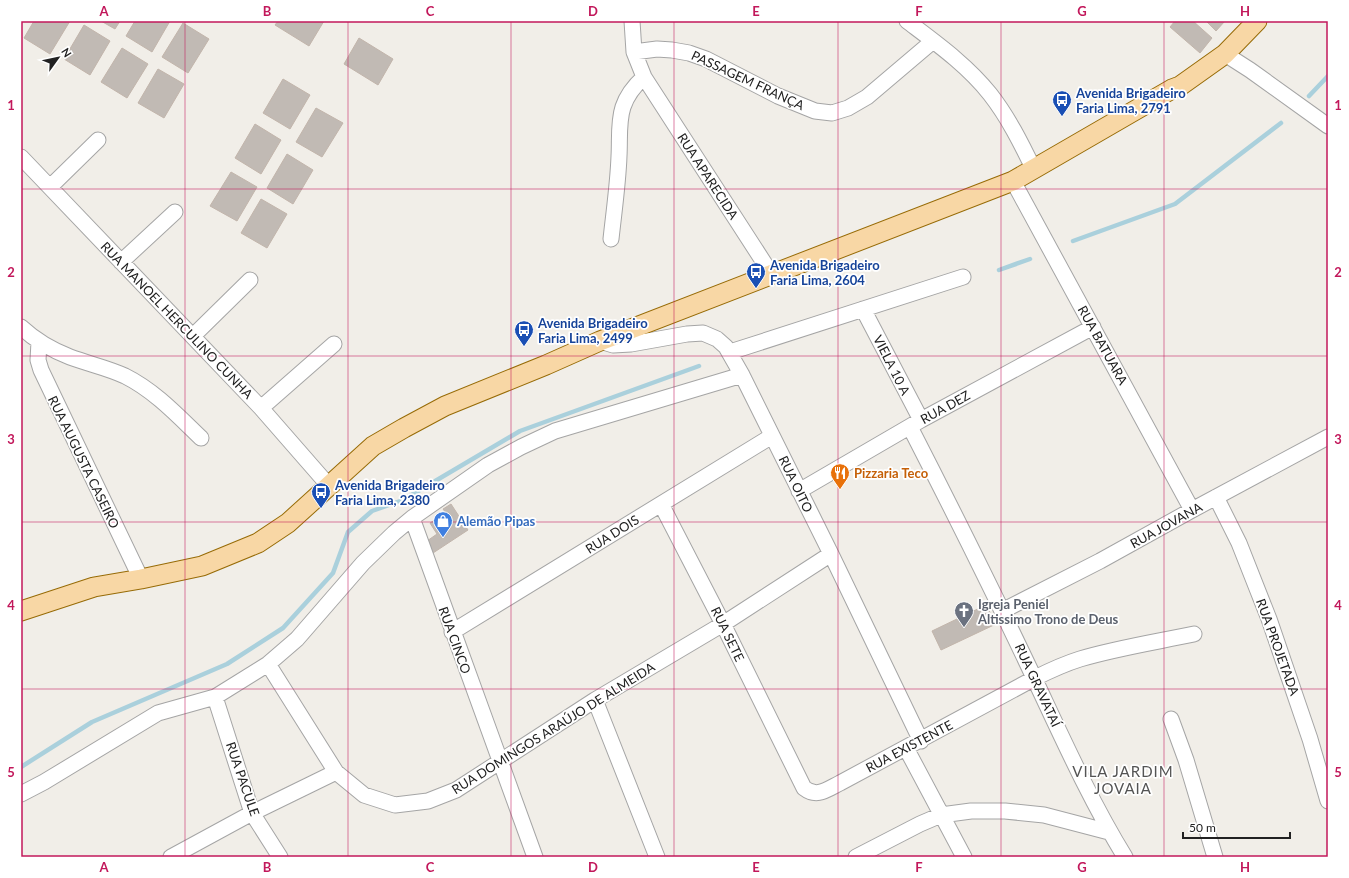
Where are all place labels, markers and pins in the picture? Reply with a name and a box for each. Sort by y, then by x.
place label: Avenida Brigadeiro Faria Lima, 2791 [1075,85,1186,116]
bus stop icon: Avenida Brigadeiro Faria Lima, 2791 [1051,89,1073,117]
place label: Avenida Brigadeiro Faria Lima, 2604 [769,257,880,288]
bus stop icon: Avenida Brigadeiro Faria Lima, 2604 [745,261,767,289]
place label: Avenida Brigadeiro Faria Lima, 2499 [537,315,648,346]
bus stop icon: Avenida Brigadeiro Faria Lima, 2499 [513,319,535,347]
restaurant icon: Pizzaria Teco [829,462,851,490]
place label: Pizzaria Teco [854,465,929,481]
place label: Avenida Brigadeiro Faria Lima, 2380 [334,477,445,508]
bus stop icon: Avenida Brigadeiro Faria Lima, 2380 [310,481,332,509]
shop icon: Alemão Pipas [432,510,454,538]
place label: Alemão Pipas [456,513,536,529]
place label: Igreja Peniel Altissimo Trono de Deus [977,596,1119,627]
church icon: Igreja Peniel Altissimo Trono de Deus [953,600,975,628]

